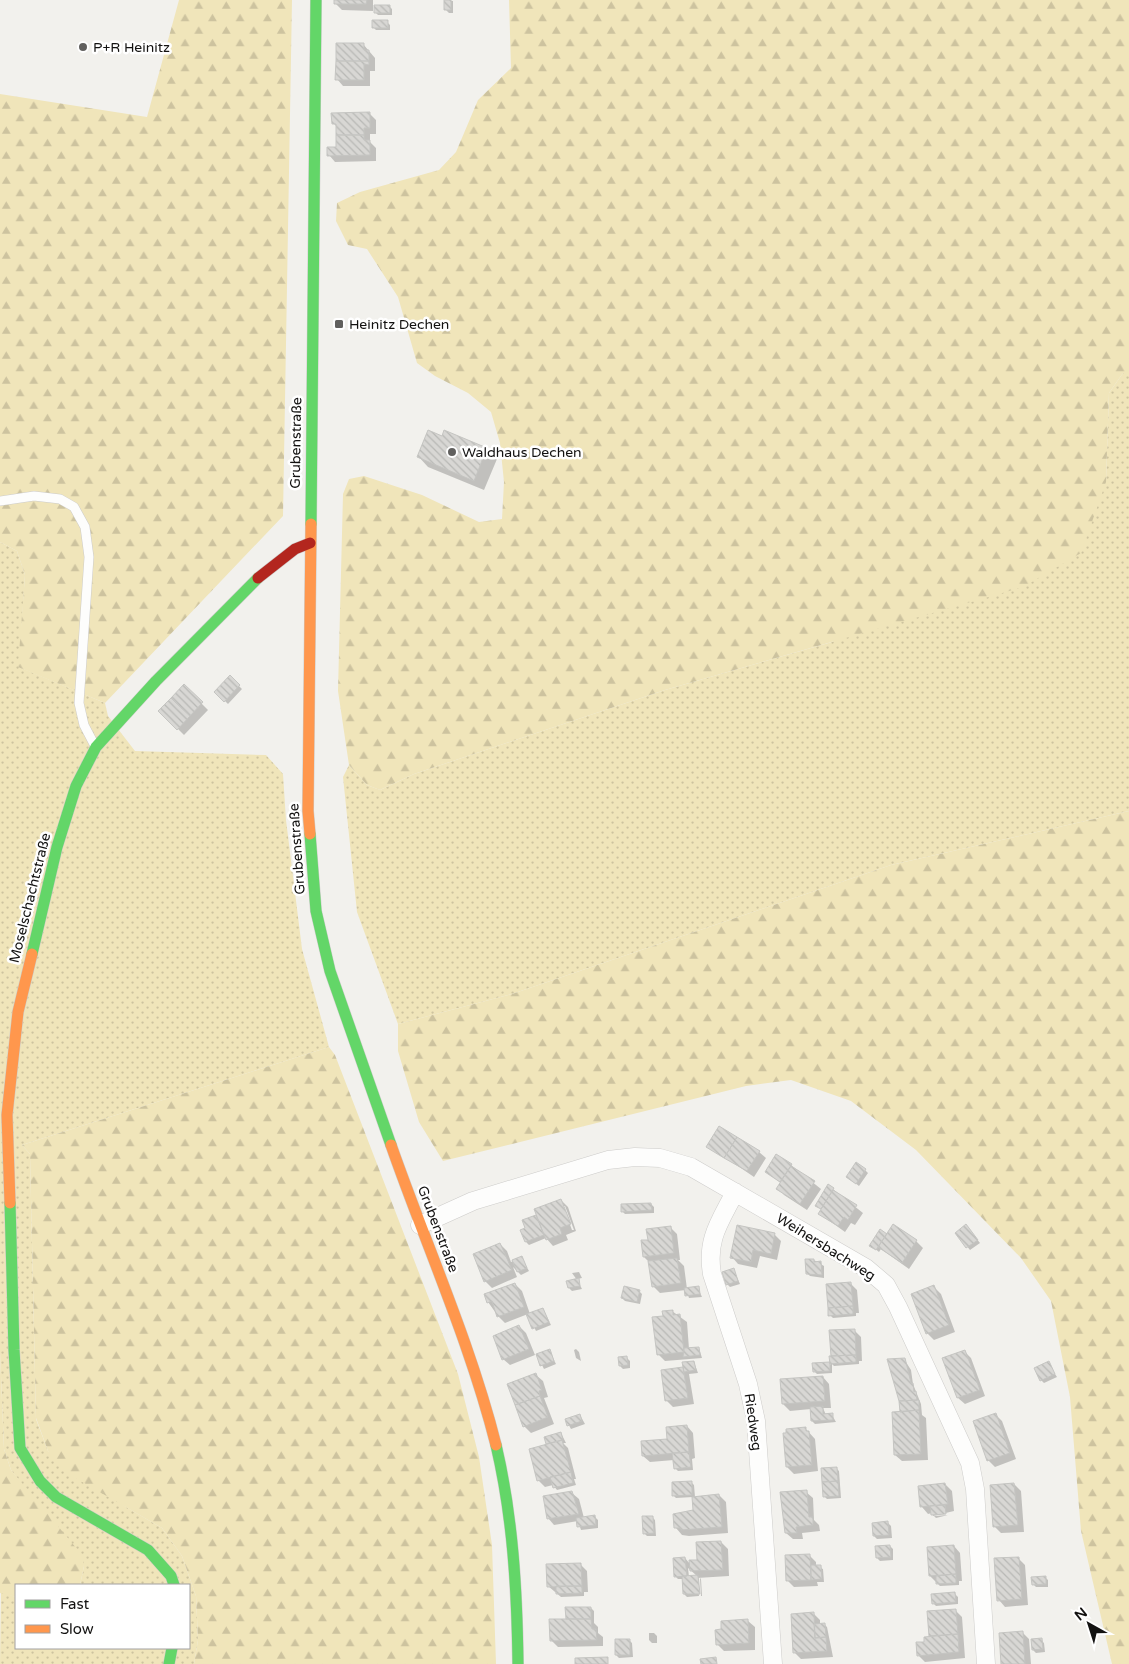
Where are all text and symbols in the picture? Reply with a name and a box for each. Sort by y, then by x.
place label: P+R Heinitz [93,39,170,56]
marker: P+R Heinitz [77,41,89,53]
place label: Heinitz Dechen [349,316,449,333]
marker: Heinitz Dechen [333,318,345,330]
street label: Grubenstraße [287,397,305,489]
place label: Waldhaus Dechen [462,444,582,461]
marker: Waldhaus Dechen [446,446,458,458]
street label: Grubenstraße [285,803,309,895]
street label: Moselschachtstraße [6,831,54,965]
street label: Grubenstraße [414,1183,462,1275]
street label: Weihersbachweg [773,1210,879,1284]
street label: Riedweg [741,1392,765,1452]
legend [15,1584,190,1649]
text: Fast [60,1595,90,1613]
north arrow [1064,1599,1114,1649]
text: N [1071,1604,1091,1624]
text: Slow [60,1620,94,1638]

